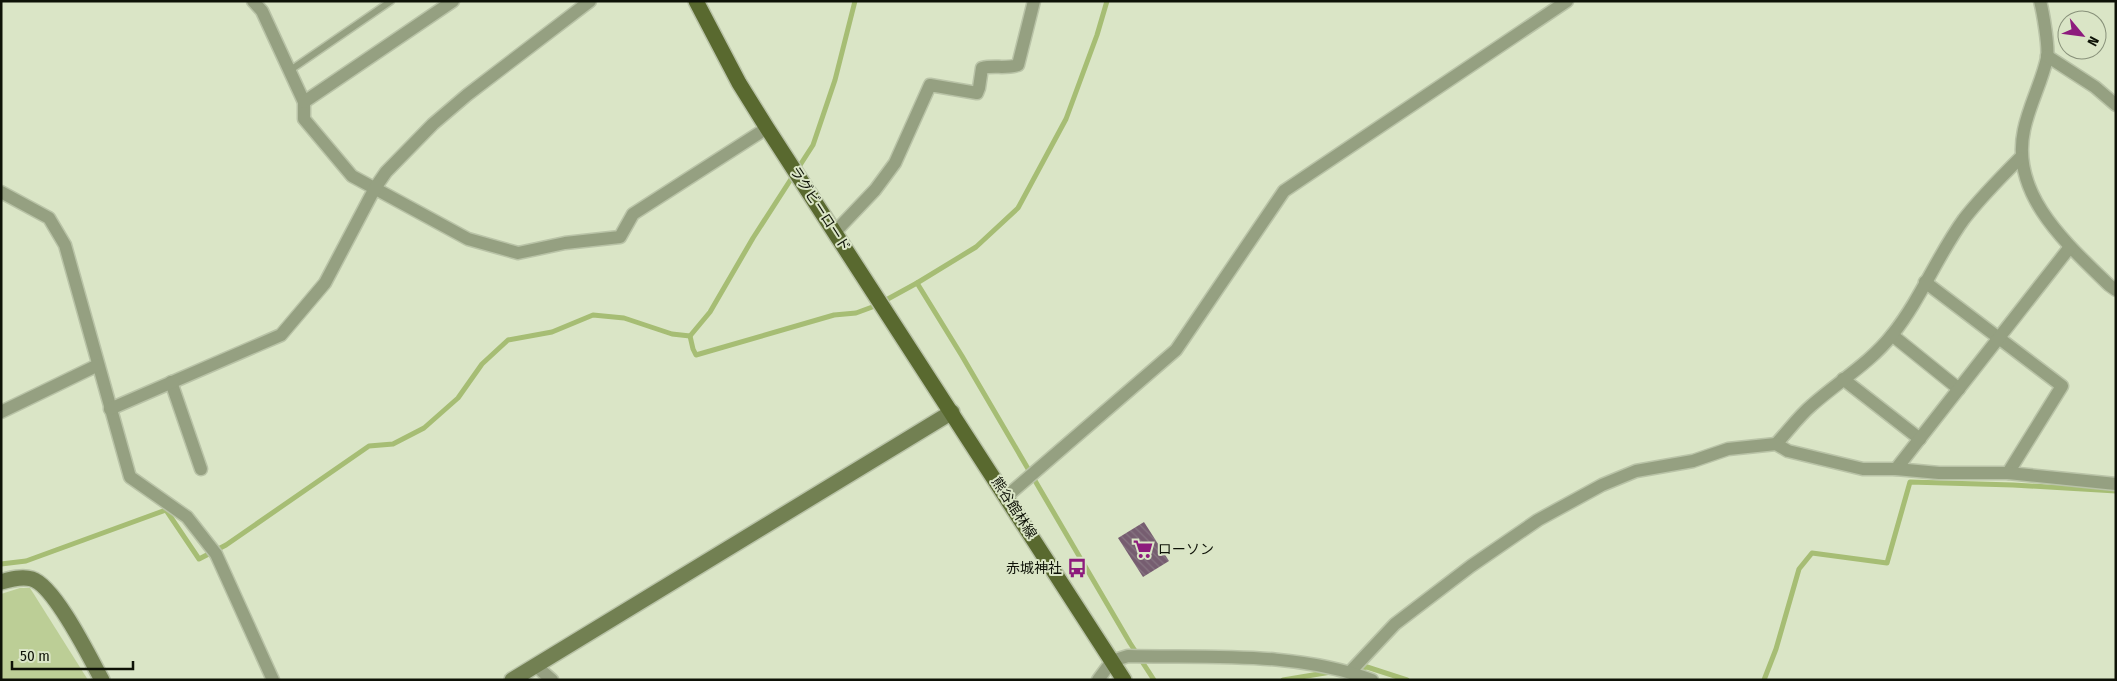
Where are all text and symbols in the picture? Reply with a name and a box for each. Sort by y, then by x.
north arrow [2057,10,2107,60]
text: N [2083,33,2102,49]
street label: ラグビーロード [786,163,854,255]
street label: 熊谷館林線 [988,474,1040,542]
supermarket icon: ローソン [1132,538,1154,560]
place label: ローソン [1158,541,1214,558]
bus stop icon: 赤城神社 [1066,557,1088,579]
place label: 赤城神社 [1006,560,1062,577]
scale bar [12,638,134,670]
text: 50 m [20,647,50,665]

